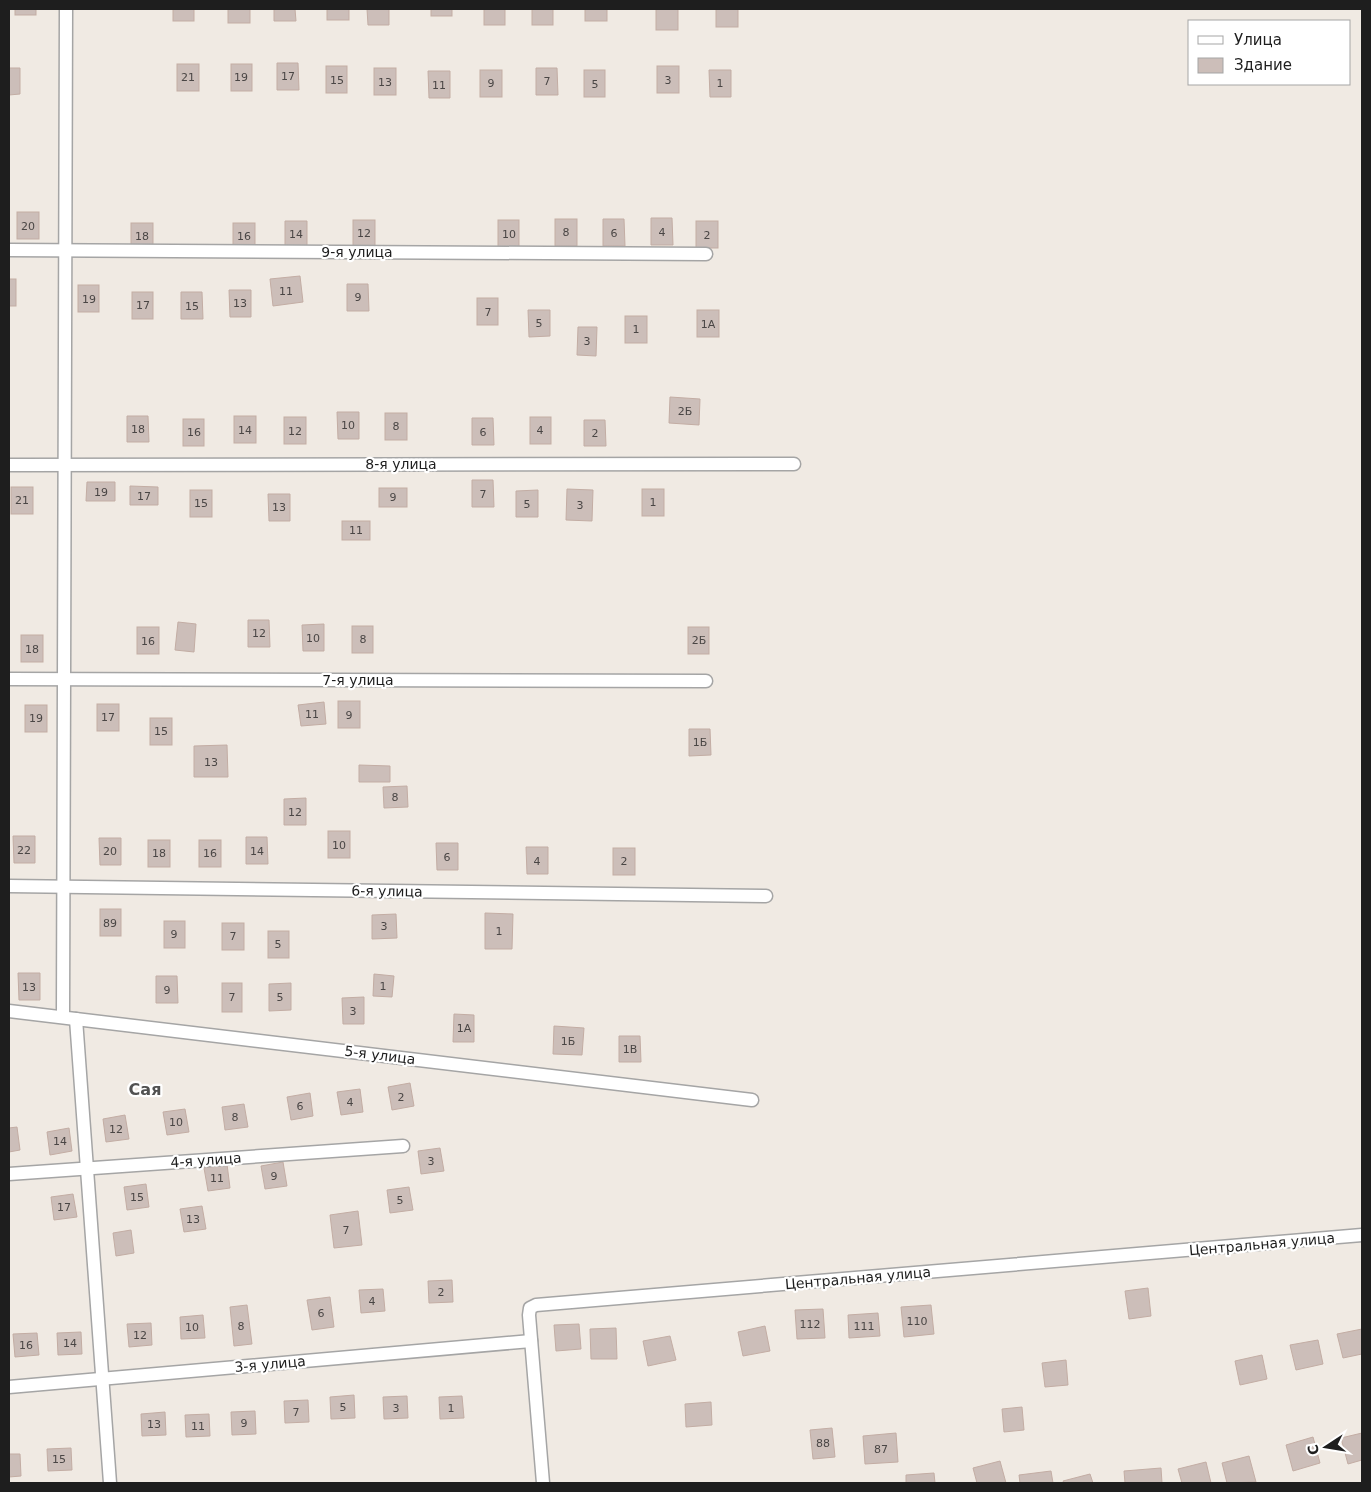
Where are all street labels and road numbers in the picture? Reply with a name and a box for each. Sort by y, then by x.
street label: 9-я улица [321,244,393,260]
street label: 8-я улица [365,456,437,472]
street label: 7-я улица [322,672,394,688]
street label: 6-я улица [351,882,423,900]
street label: 5-я улица [344,1043,416,1067]
street label: 4-я улица [170,1150,242,1170]
street label: Центральная улица [1188,1230,1336,1258]
street label: Центральная улица [784,1264,932,1292]
street label: 3-я улица [234,1353,306,1375]

